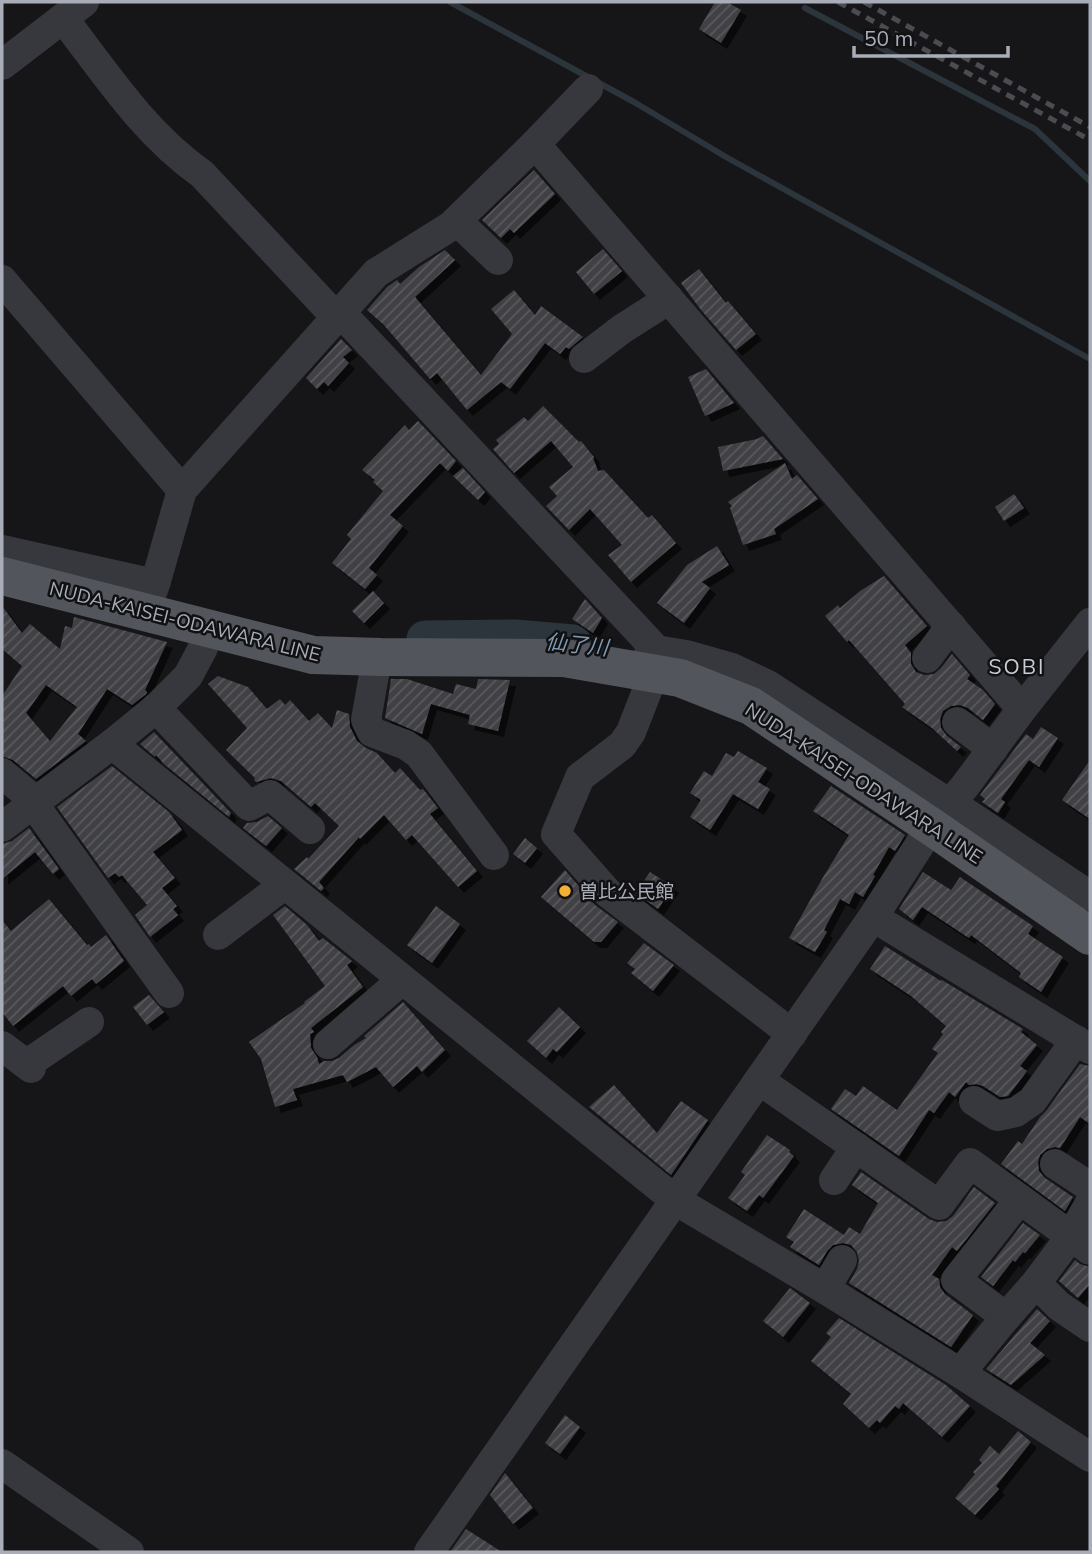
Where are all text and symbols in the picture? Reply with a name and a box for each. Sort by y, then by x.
scale bar [854,14,1008,58]
text: 50 m [864,25,913,51]
street label: NUDA-KAISEI-ODAWARA LINE [47,576,323,666]
water label: 仙了川 [544,628,612,660]
district label: SOBI [988,653,1046,679]
street label: NUDA-KAISEI-ODAWARA LINE [741,697,987,869]
place label: 曽比公民館 [579,879,674,903]
marker: 曽比公民館 [557,883,573,899]

